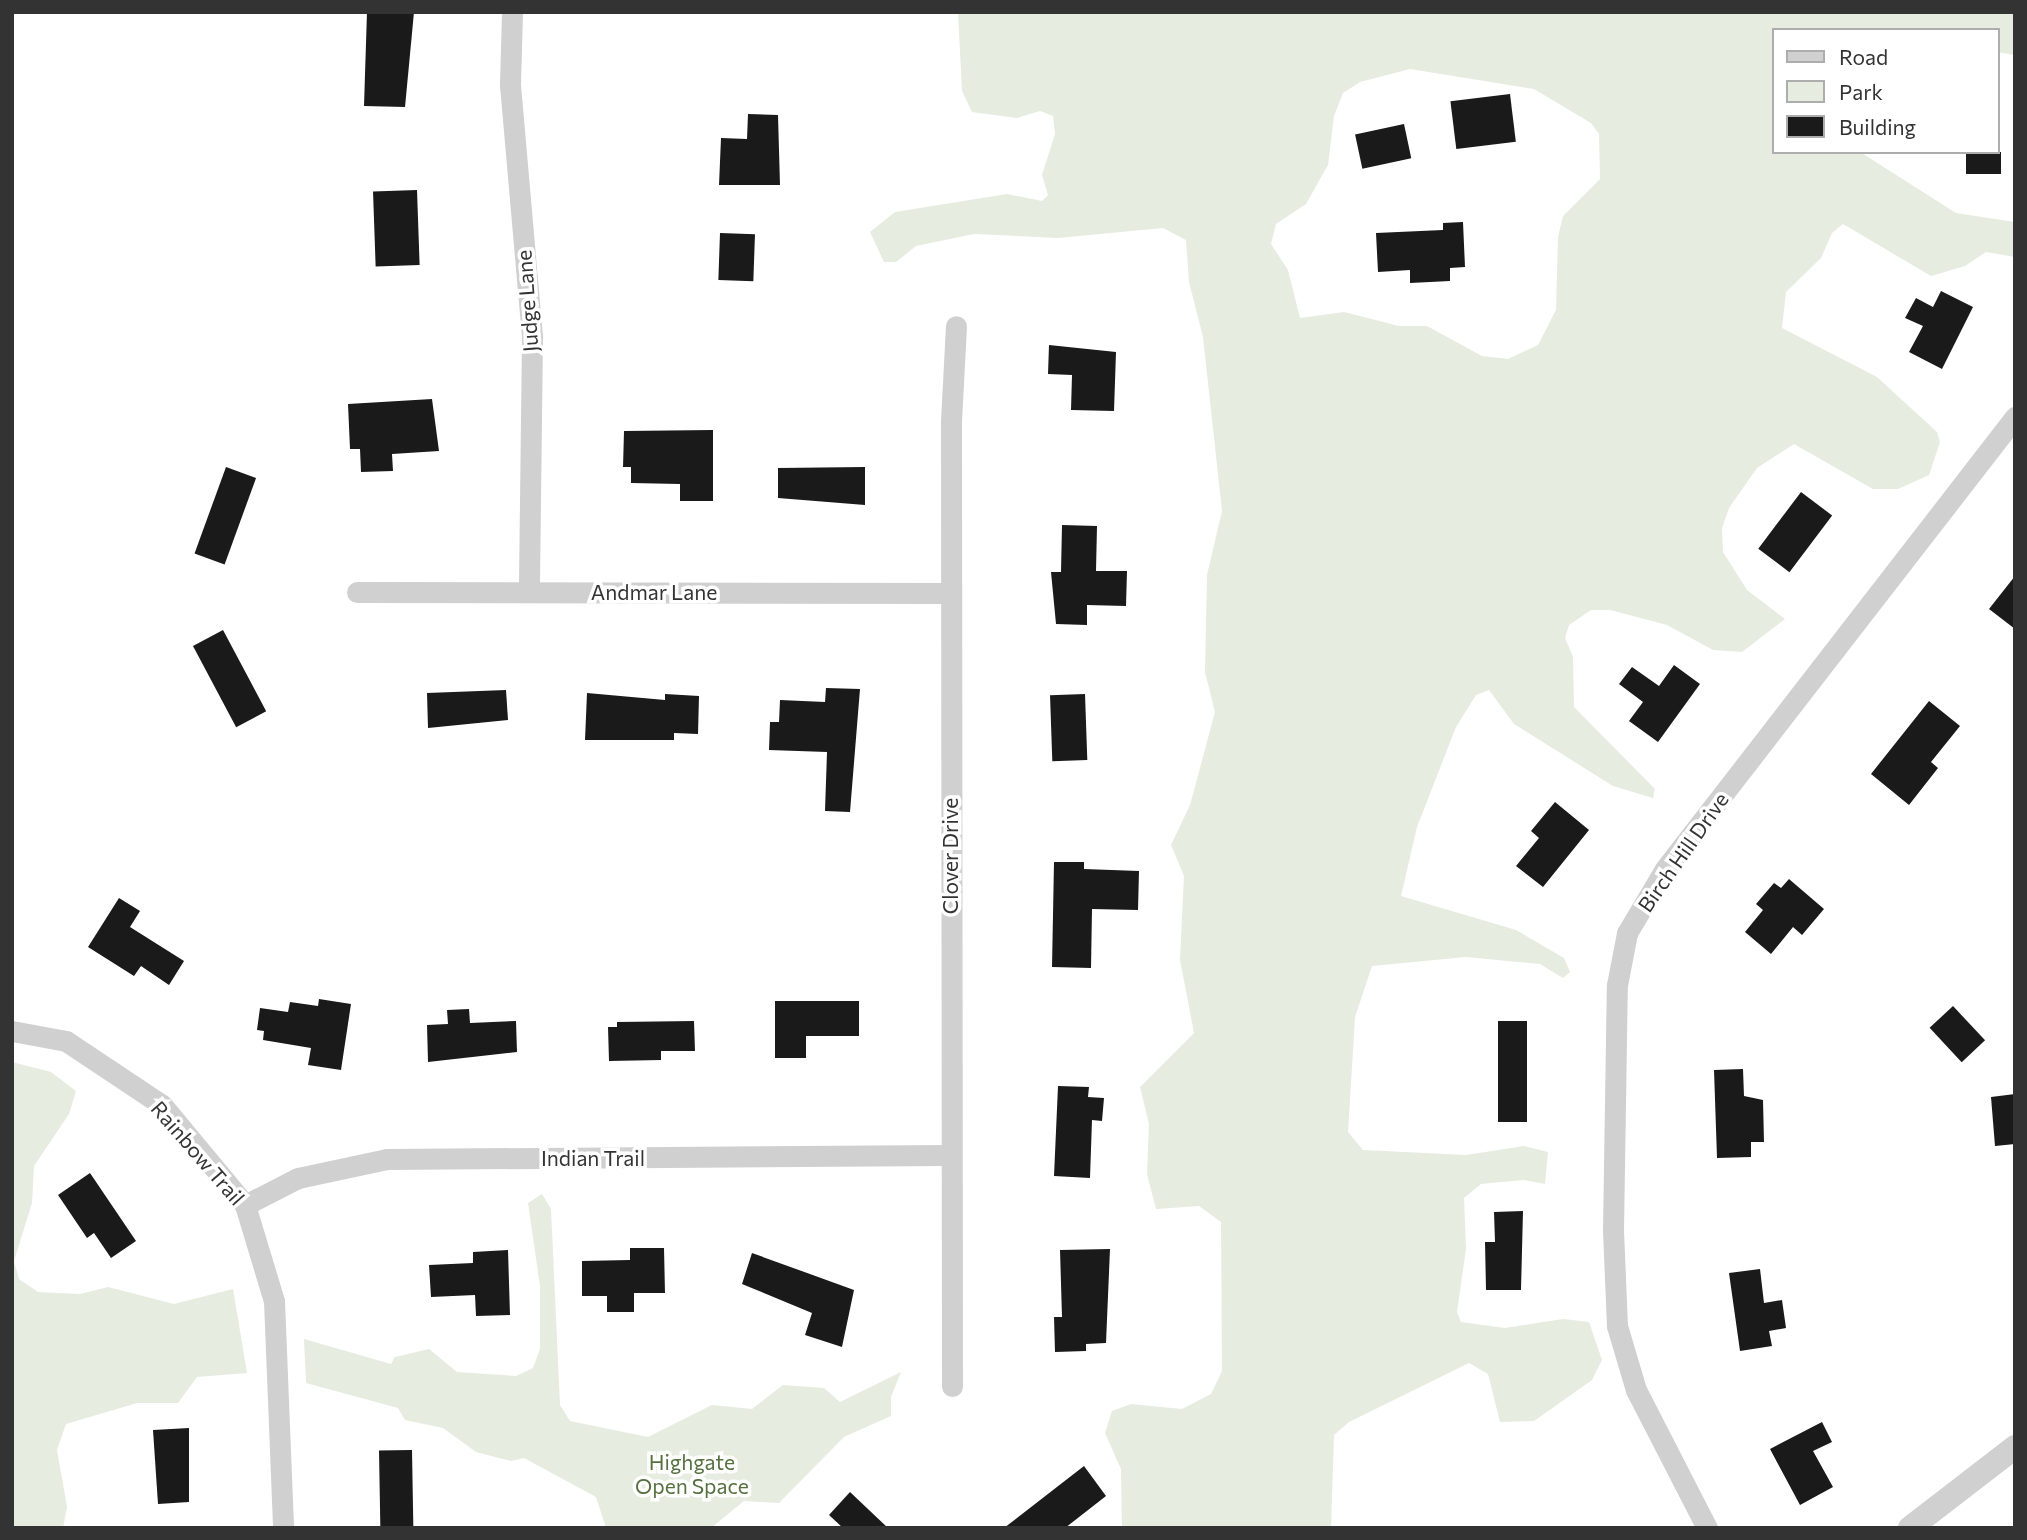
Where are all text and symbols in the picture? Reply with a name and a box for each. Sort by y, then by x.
legend [1772,28,1999,154]
text: Road [1839,44,1888,69]
text: Park [1839,79,1883,104]
text: Building [1839,114,1916,139]
street label: Judge Lane [511,249,543,353]
street label: Andmar Lane [591,579,717,605]
street label: Birch Hill Drive [1633,787,1733,917]
street label: Clover Drive [937,798,963,914]
street label: Rainbow Trail [146,1096,250,1210]
street label: Indian Trail [541,1145,645,1171]
park label: Highgate Open Space [635,1449,749,1499]

